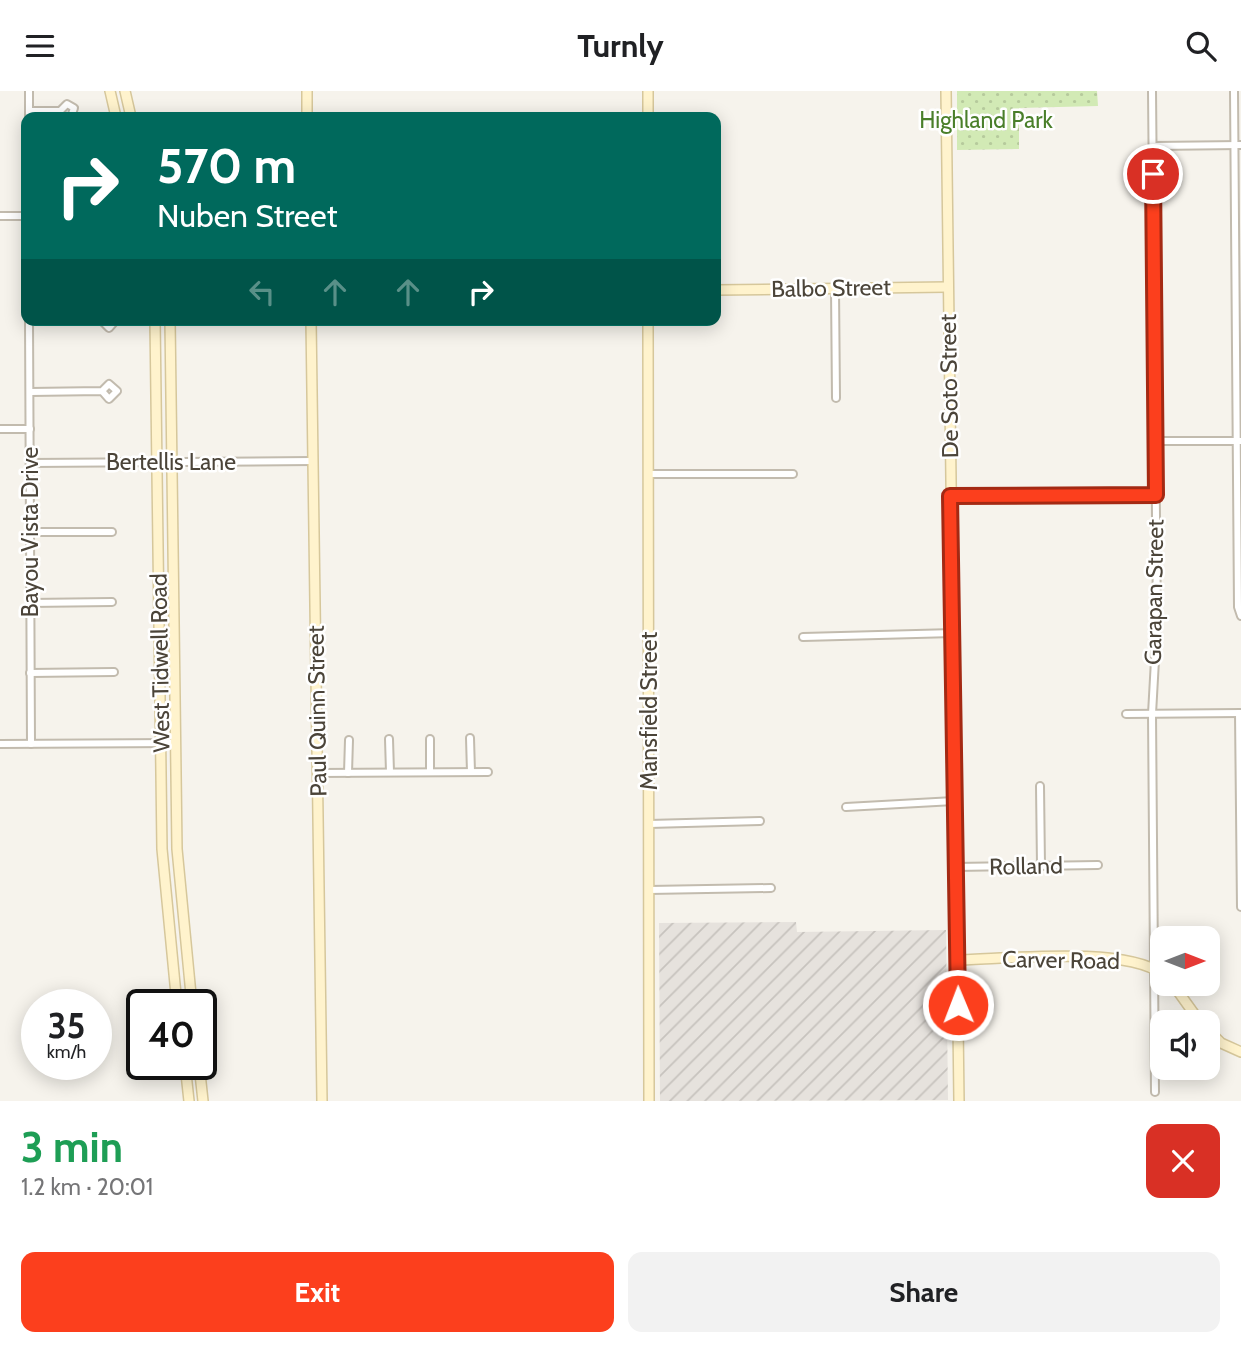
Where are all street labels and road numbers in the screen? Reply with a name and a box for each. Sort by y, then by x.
street label: Balbo Street [771,273,891,303]
street label: De Soto Street [934,314,964,458]
street label: Bayou Vista Drive [16,446,44,617]
street label: Bertellis Lane [106,448,236,476]
street label: Garapan Street [1139,519,1169,665]
street label: West Tidwell Road [144,573,176,753]
street label: Paul Quinn Street [302,625,332,797]
street label: Mansfield Street [635,631,663,790]
street label: Rolland [989,851,1063,881]
street label: Carver Road [1002,945,1120,975]

